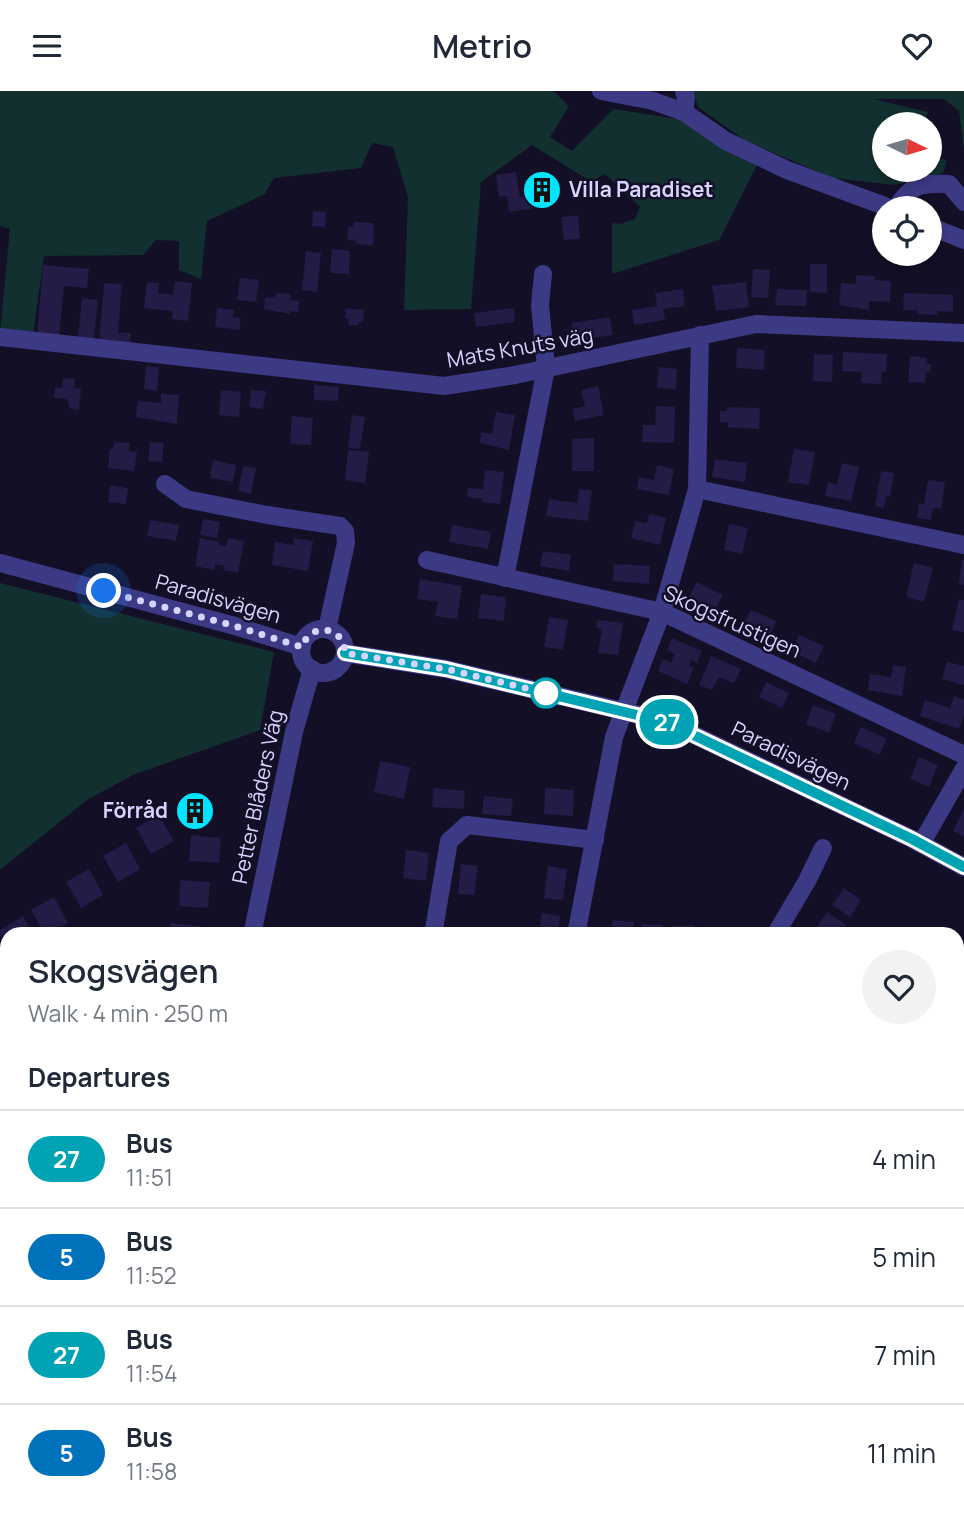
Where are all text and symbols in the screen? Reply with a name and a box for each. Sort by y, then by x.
text: Metrio [432,24,532,68]
icon: menu [28,27,66,65]
icon: heart [898,27,936,65]
north arrow [872,112,942,182]
map controls [872,112,942,266]
building icon: Villa Paradiset [521,169,563,211]
place label: Villa Paradiset [569,175,713,203]
button: locate [872,196,942,266]
street label: Mats Knuts väg [444,320,595,374]
street label: Paradisvägen [152,567,284,629]
your location [86,573,121,608]
street label: Skogsfrustigen [659,578,806,664]
unlabelled marker [531,678,561,708]
line badge: 27 [636,699,698,745]
text: 27 [653,705,681,738]
street label: Petter Blåders Väg [225,707,289,886]
street label: Paradisvägen [727,714,856,796]
building icon: Förråd [174,790,216,832]
place label: Förråd [103,796,168,824]
text: Skogsvägen [28,948,219,993]
button: heart [862,950,936,1024]
text: Walk · 4 min · 250 m [28,997,228,1029]
text: Departures [28,1059,170,1095]
text: Bus [126,1125,173,1161]
text: 4 min [872,1141,936,1177]
text: 27 [53,1142,80,1175]
text: 11:51 [126,1161,173,1193]
text: Bus [126,1223,173,1259]
text: 5 min [872,1239,936,1275]
text: 5 [59,1240,74,1273]
text: 11:52 [126,1259,177,1291]
text: Bus [126,1321,173,1357]
text: 7 min [874,1337,936,1373]
text: 27 [53,1338,80,1371]
text: 11:54 [126,1357,178,1389]
text: Bus [126,1419,173,1455]
text: 11 min [867,1435,936,1471]
text: 5 [59,1436,74,1469]
text: 11:58 [126,1455,177,1487]

